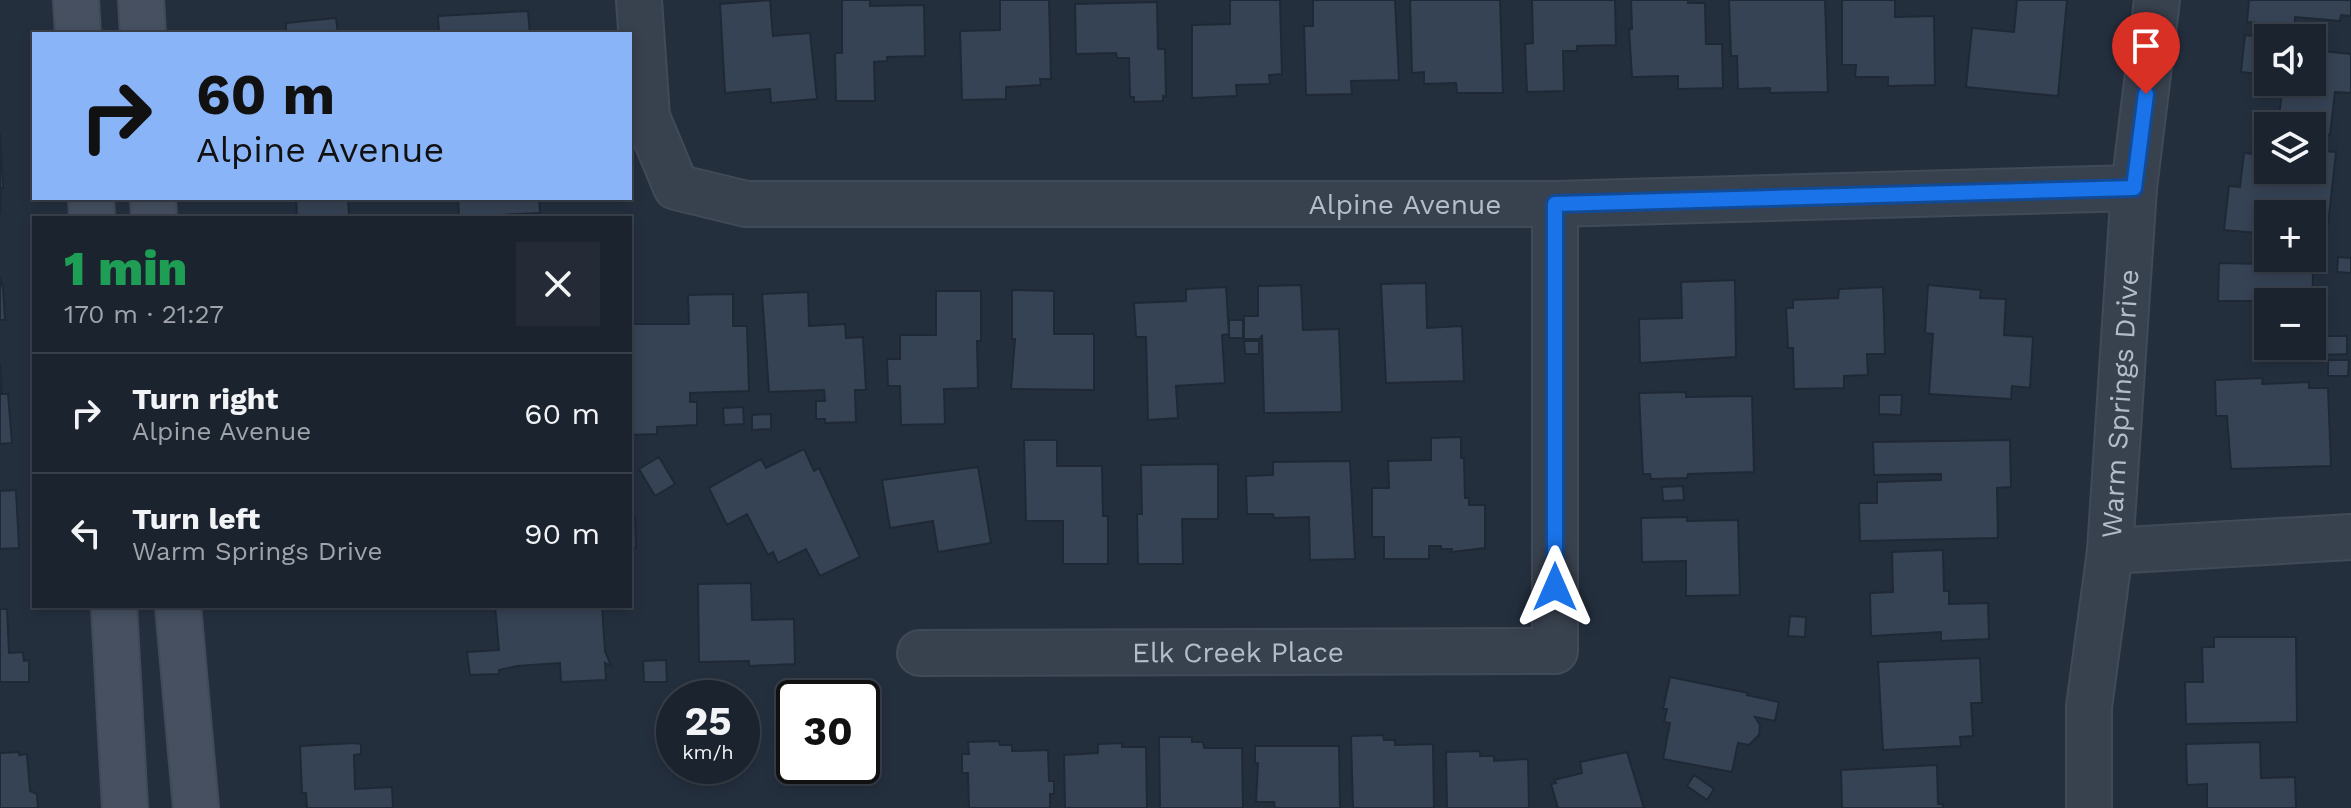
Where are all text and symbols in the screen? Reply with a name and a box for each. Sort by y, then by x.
pin [2112,12,2180,94]
icon: arrive [2124,24,2168,68]
map controls [2254,24,2326,360]
button: sound [2254,24,2326,96]
text: 60 m [196,62,335,128]
icon: right [64,64,168,168]
button: layers [2254,112,2326,184]
text: Alpine Avenue [196,129,444,171]
street label: Alpine Avenue [1308,188,1501,221]
button: + [2254,200,2326,272]
text: 1 min [64,240,187,297]
button: close [516,242,600,326]
street label: Warm Springs Drive [2094,268,2145,539]
button: − [2254,288,2326,360]
text: 170 m · 21:27 [64,299,224,329]
text: Turn right [132,381,278,416]
icon: right [64,391,108,435]
text: 60 m [524,396,600,431]
text: Alpine Avenue [132,416,311,446]
text: Turn left [132,501,260,536]
icon: left [64,511,108,555]
text: 90 m [524,516,600,551]
text: Warm Springs Drive [132,536,382,566]
position arrow [1513,545,1597,629]
street label: Elk Creek Place [1132,635,1344,669]
speed limit sign: 30 [776,680,880,784]
text: 25 [684,698,732,745]
text: km/h [682,740,734,764]

